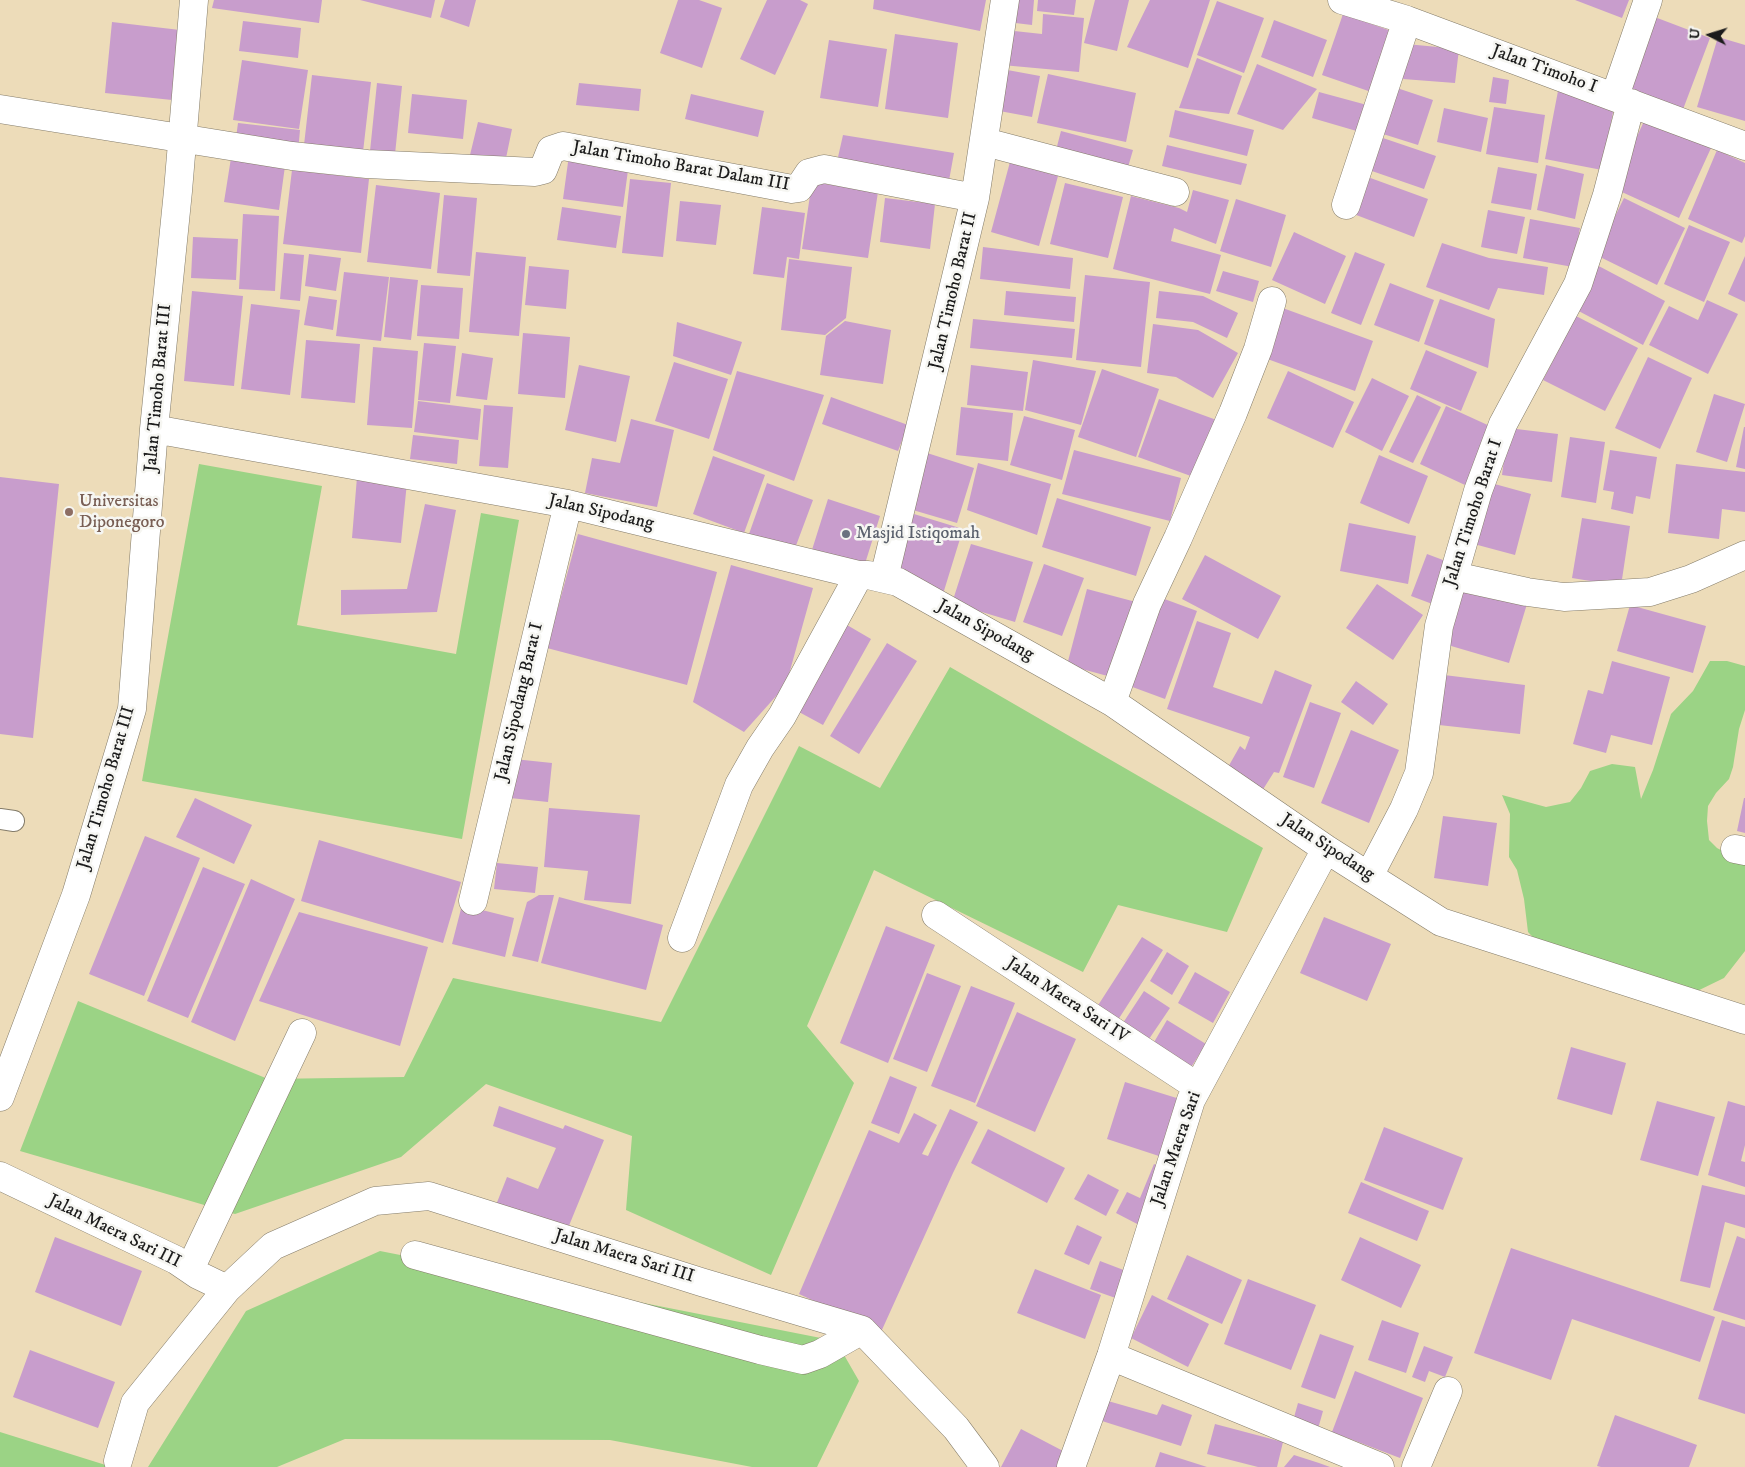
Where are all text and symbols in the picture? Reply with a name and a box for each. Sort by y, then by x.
north arrow [1685,10,1735,60]
text: U [1686,28,1704,40]
street label: Jalan Timoho I [1488,41,1600,99]
street label: Jalan Timoho Barat Dalam III [571,137,791,197]
street label: Jalan Timoho Barat II [925,210,983,372]
street label: Jalan Timoho Barat III [141,303,177,473]
street label: Jalan Timoho Barat I [1440,437,1508,589]
street label: Jalan Sipodang [546,490,656,536]
place label: Universitas Diponegoro [79,491,165,534]
marker: Universitas Diponegoro [63,506,75,518]
place label: Masjid Istiqomah [856,523,980,545]
marker: Masjid Istiqomah [840,528,852,540]
street label: Jalan Sipodang [933,596,1037,666]
street label: Jalan Sipodang Barat I [491,621,549,783]
street label: Jalan Timoho Barat III [73,704,141,872]
street label: Jalan Sipodang [1276,810,1378,886]
street label: Jalan Maera Sari IV [1002,953,1132,1049]
street label: Jalan Maera Sari [1147,1089,1207,1209]
street label: Jalan Maera Sari III [44,1190,184,1274]
street label: Jalan Maera Sari III [551,1225,697,1289]

